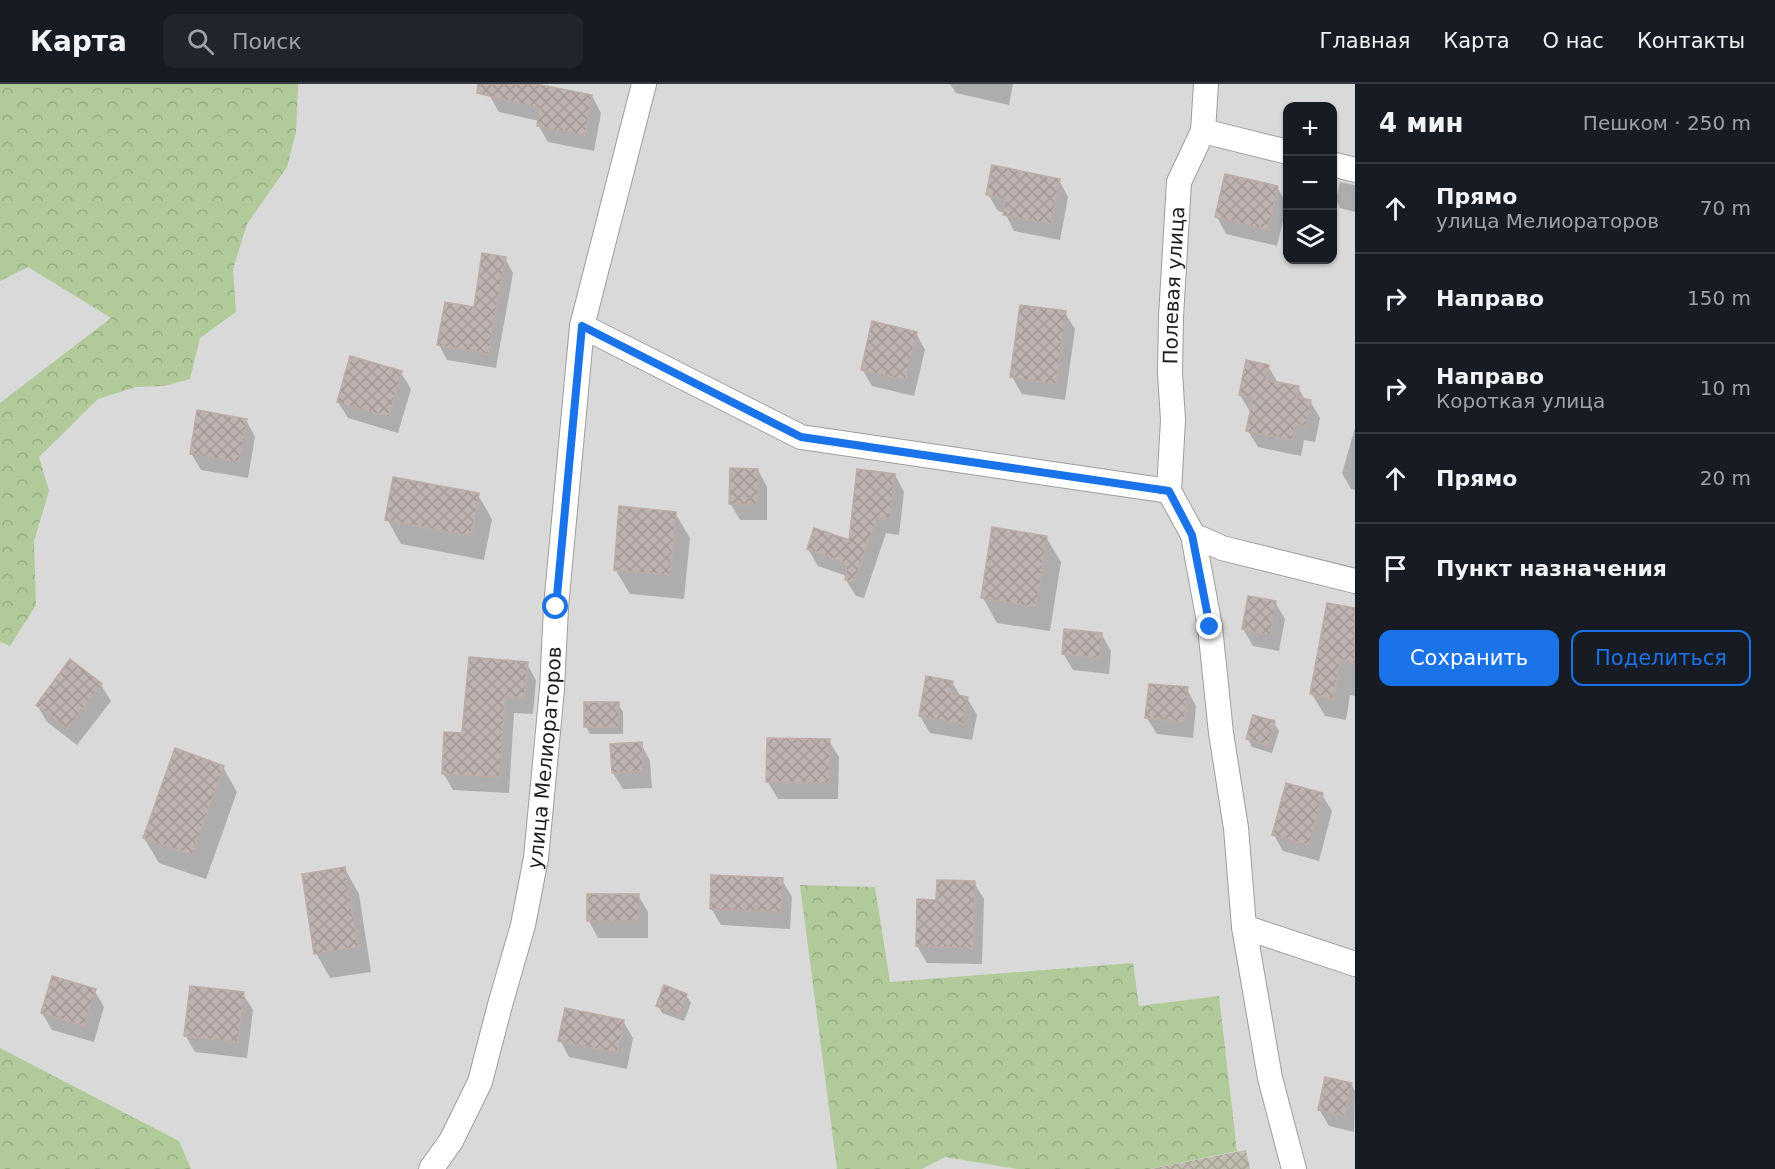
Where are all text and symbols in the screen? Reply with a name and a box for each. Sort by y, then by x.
search box [163,14,583,68]
text: Карта [30,25,127,58]
icon: search [184,25,217,58]
text: Поиск [232,29,302,54]
text: Главная [1320,29,1410,53]
text: Карта [1443,29,1510,53]
text: О нас [1543,29,1604,53]
text: Контакты [1637,29,1745,53]
map controls [1283,102,1337,264]
button: + [1283,102,1337,156]
text: 4 мин [1379,108,1464,138]
text: Пешком · 250 m [1583,111,1751,135]
button: − [1283,156,1337,210]
text: Прямо [1436,184,1517,209]
icon: ahead [1379,192,1412,225]
text: 70 m [1700,196,1751,220]
street label: Полевая улица [1158,206,1190,365]
text: улица Мелиораторов [1436,209,1659,233]
button: layers [1283,210,1337,264]
icon: right [1379,282,1412,315]
text: Направо [1436,286,1544,311]
text: 150 m [1687,286,1751,310]
text: Направо [1436,364,1544,389]
icon: right [1379,372,1412,405]
text: 10 m [1700,376,1751,400]
text: Короткая улица [1436,389,1605,413]
icon: ahead [1379,462,1412,495]
text: Прямо [1436,466,1517,491]
text: 20 m [1700,466,1751,490]
icon: arrive [1379,552,1412,585]
text: Пункт назначения [1436,556,1667,581]
route start [542,593,568,619]
route end [1196,613,1222,639]
button: Сохранить [1379,630,1559,686]
button: Поделиться [1571,630,1751,686]
street label: улица Мелиораторов [522,646,566,871]

